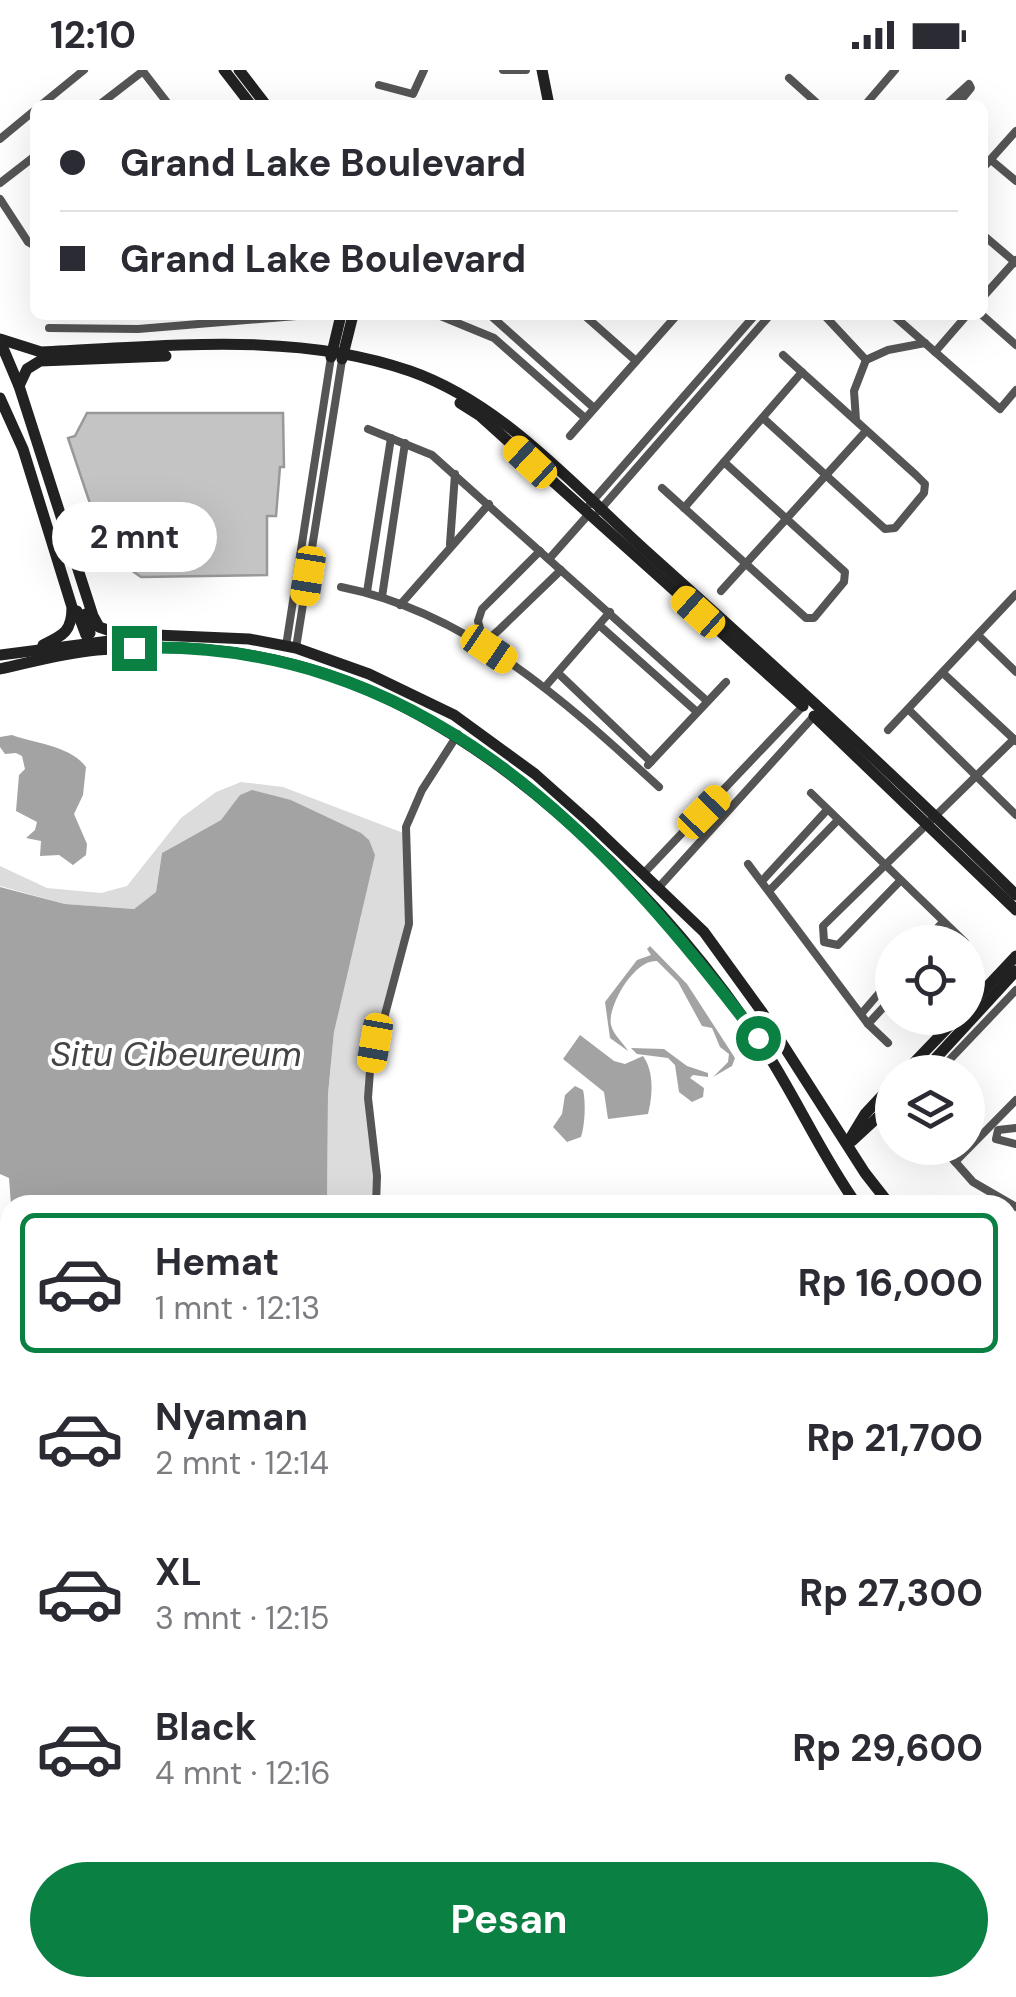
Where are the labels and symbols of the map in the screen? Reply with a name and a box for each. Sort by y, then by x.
car [498,431,562,493]
callout: 2 mnt [52,503,216,573]
car [288,544,328,608]
car [666,581,730,643]
car [456,620,522,678]
route end [112,626,157,671]
car [672,780,736,844]
car [355,1011,395,1075]
route start [736,1016,781,1061]
water label: Situ Cibeureum [50,1031,302,1077]

